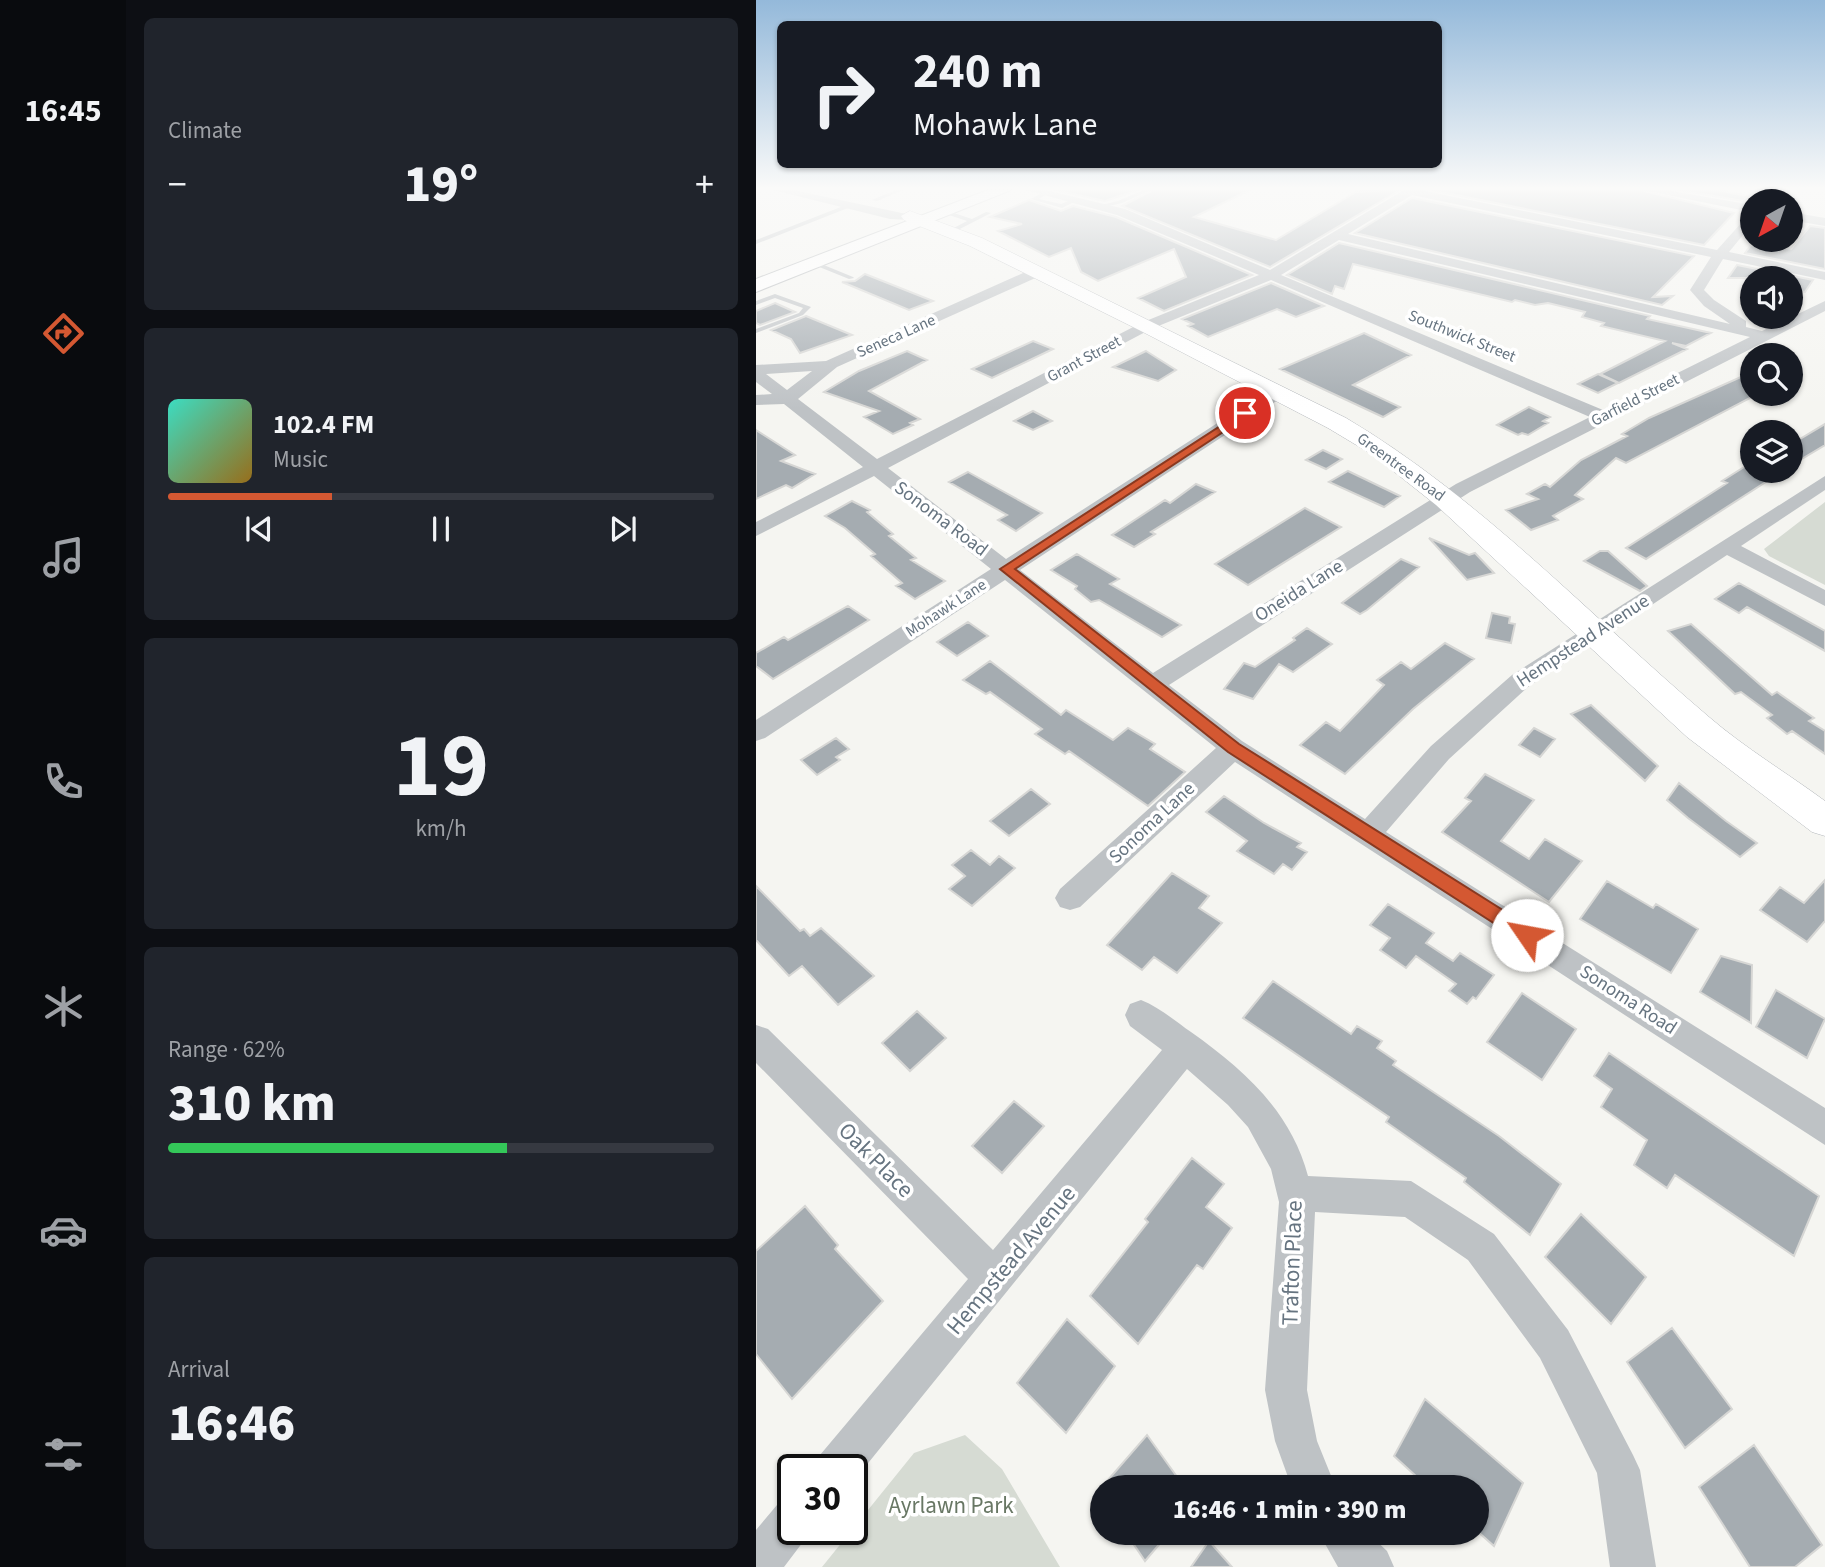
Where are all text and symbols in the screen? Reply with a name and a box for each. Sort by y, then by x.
text: 240 m [913,37,1042,107]
icon: right [798,49,889,140]
text: 16:45 [24,88,102,134]
text: Mohawk Lane [913,102,1097,148]
text: Climate [168,114,242,147]
text: 19° [404,148,478,222]
text: − [168,158,187,212]
text: + [695,158,714,212]
north arrow [1740,189,1802,252]
map controls [1740,189,1803,483]
button: sound [1740,266,1803,329]
street label: Southwick Street [1405,304,1520,368]
icon: directions [39,309,88,358]
street label: Seneca Lane [853,309,939,363]
street label: Grant Street [1043,330,1125,388]
button: search [1740,343,1803,406]
street label: Garfield Street [1587,368,1683,432]
pin [1215,383,1275,443]
icon: arrive [1226,394,1264,432]
text: 102.4 FM [273,406,374,443]
button: layers [1740,420,1803,483]
street label: Greentree Road [1352,428,1450,506]
text: Music [273,443,328,476]
street label: Sonoma Road [889,475,993,563]
icon: previous [240,510,278,548]
icon: pause [422,510,460,548]
icon: next [604,510,642,548]
icon: music [39,533,88,582]
street label: Oneida Lane [1250,553,1348,629]
street label: Mohawk Lane [901,574,991,642]
street label: Hempstead Avenue [1511,588,1655,694]
text: 19 [393,702,489,831]
icon: phone [39,757,88,806]
street label: Sonoma Lane [1103,776,1201,870]
text: km/h [415,812,467,845]
position arrow [1490,898,1564,972]
street label: Sonoma Road [1574,958,1682,1042]
icon: climate [39,982,88,1031]
text: Range · 62% [168,1033,285,1066]
text: 310 km [168,1067,336,1141]
street label: Oak Place [831,1115,921,1205]
street label: Hempstead Avenue [939,1178,1083,1342]
street label: Trafton Place [1273,1200,1311,1326]
icon: car [39,1206,88,1255]
text: Arrival [168,1353,230,1386]
text: 16:46 [168,1387,295,1461]
icon: filters [39,1430,88,1479]
speed limit sign: 30 [777,1454,868,1545]
park label: Ayrlawn Park [888,1489,1014,1522]
text: 16:46 · 1 min · 390 m [1173,1491,1406,1528]

